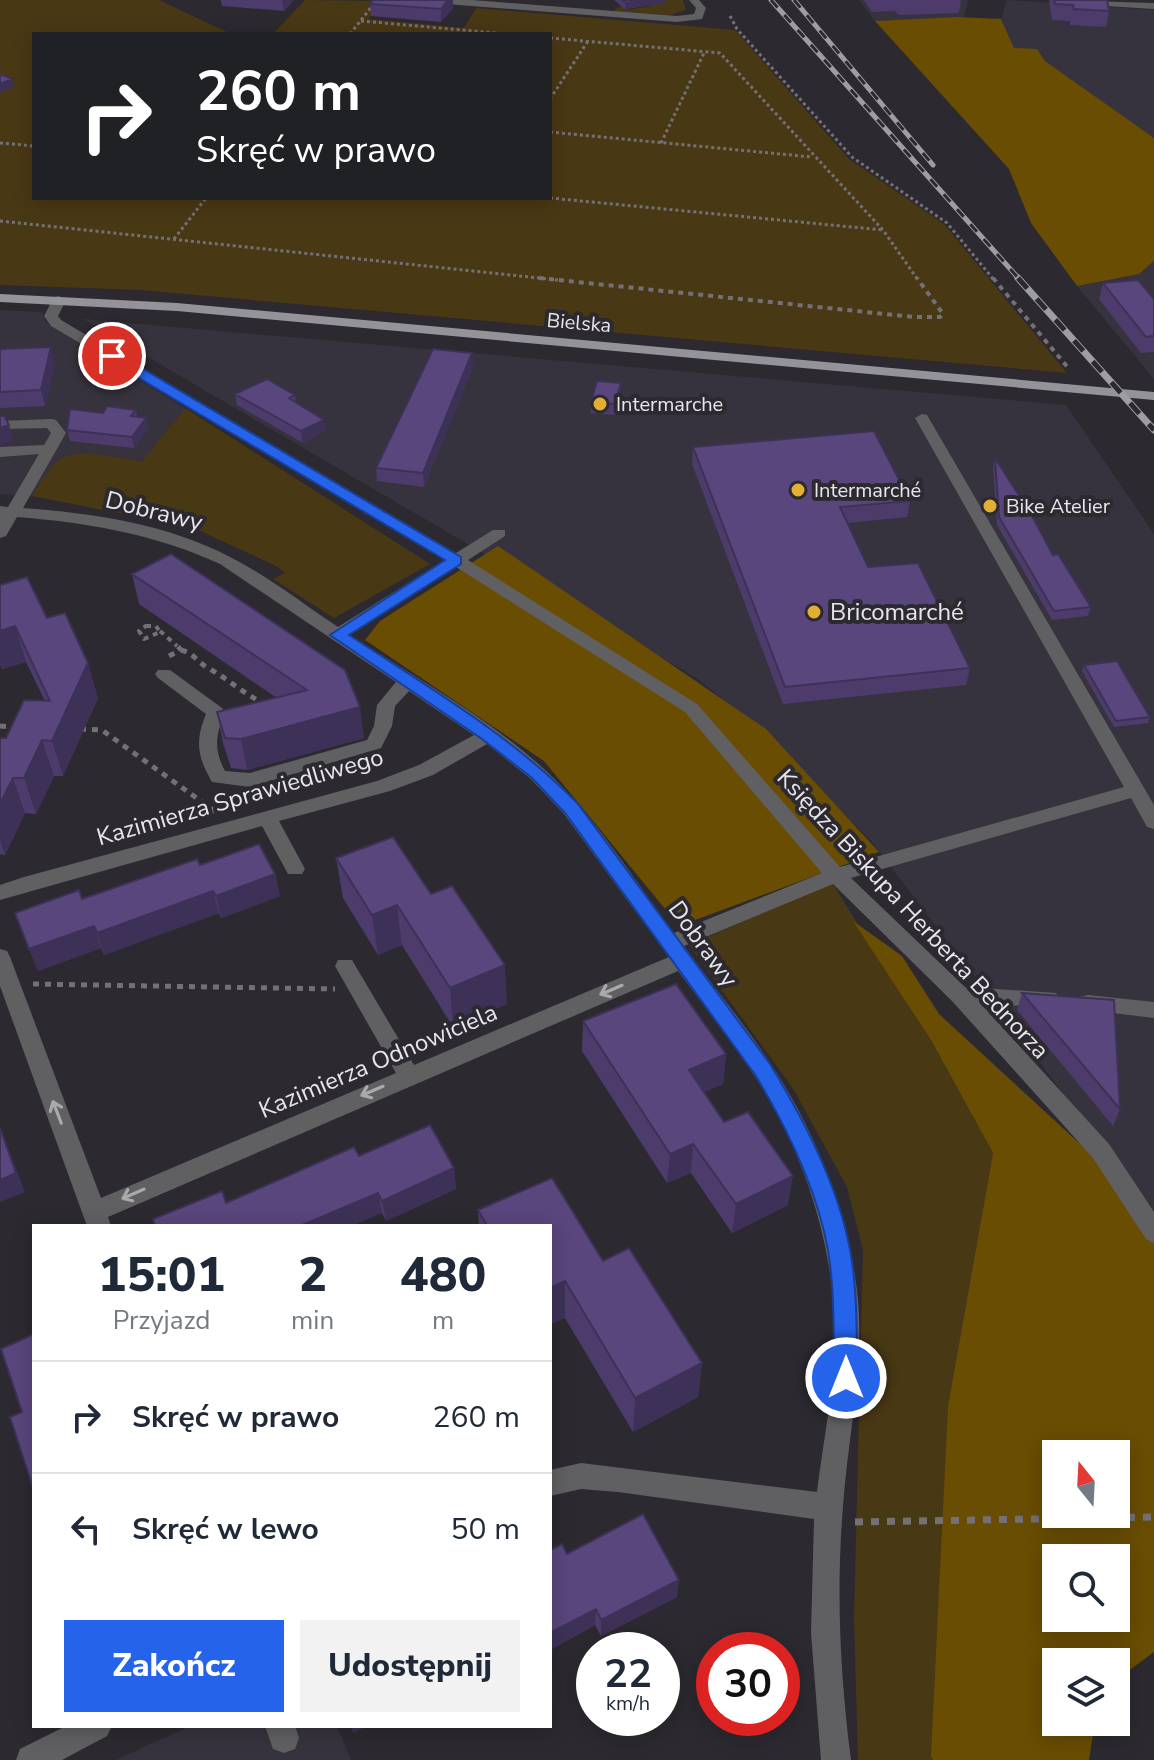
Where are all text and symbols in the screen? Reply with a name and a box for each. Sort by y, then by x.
text: 260 m [196,53,361,130]
icon: right [64,64,168,168]
text: Skręć w prawo [196,126,436,175]
street label: Bielska [546,307,612,339]
pin [78,322,146,390]
icon: arrive [90,334,134,378]
place label: Intermarche [616,391,723,418]
marker: Intermarche [591,395,609,413]
place label: Intermarché [814,477,921,504]
marker: Intermarché [789,481,807,499]
street label: Dobrawy [102,483,207,539]
place label: Bike Atelier [1006,493,1110,520]
marker: Bike Atelier [981,497,999,515]
place label: Bricomarché [830,596,964,628]
marker: Bricomarché [805,603,823,621]
street label: Kazimierza Sprawiedliwego [93,741,387,853]
street label: Księdza Biskupa Herberta Bednorza [770,762,1056,1066]
street label: Dobrawy [661,894,745,994]
one-way arrow [599,984,624,998]
street label: Kazimierza Odnowiciela [254,996,502,1126]
one-way arrow [360,1085,385,1100]
one-way arrow [49,1100,63,1125]
one-way arrow [121,1188,146,1203]
text: 15:01 [98,1242,225,1308]
text: 2 [298,1242,327,1308]
text: 480 [400,1242,486,1308]
text: Przyjazd [113,1303,210,1338]
text: min [291,1303,334,1338]
text: m [432,1303,454,1338]
position arrow [804,1336,888,1420]
icon: right [64,1395,108,1439]
text: Skręć w prawo [132,1397,339,1438]
text: 260 m [433,1397,520,1438]
north arrow [1042,1440,1130,1528]
map controls [1042,1440,1130,1736]
icon: left [64,1507,108,1551]
text: Skręć w lewo [132,1509,319,1550]
text: 50 m [451,1509,520,1550]
button: search [1042,1544,1130,1632]
button: Zakończ [64,1620,284,1712]
button: Udostępnij [300,1620,520,1712]
speed limit sign: 30 [696,1632,800,1736]
text: 22 [604,1647,652,1701]
button: layers [1042,1648,1130,1736]
text: km/h [606,1690,650,1717]

